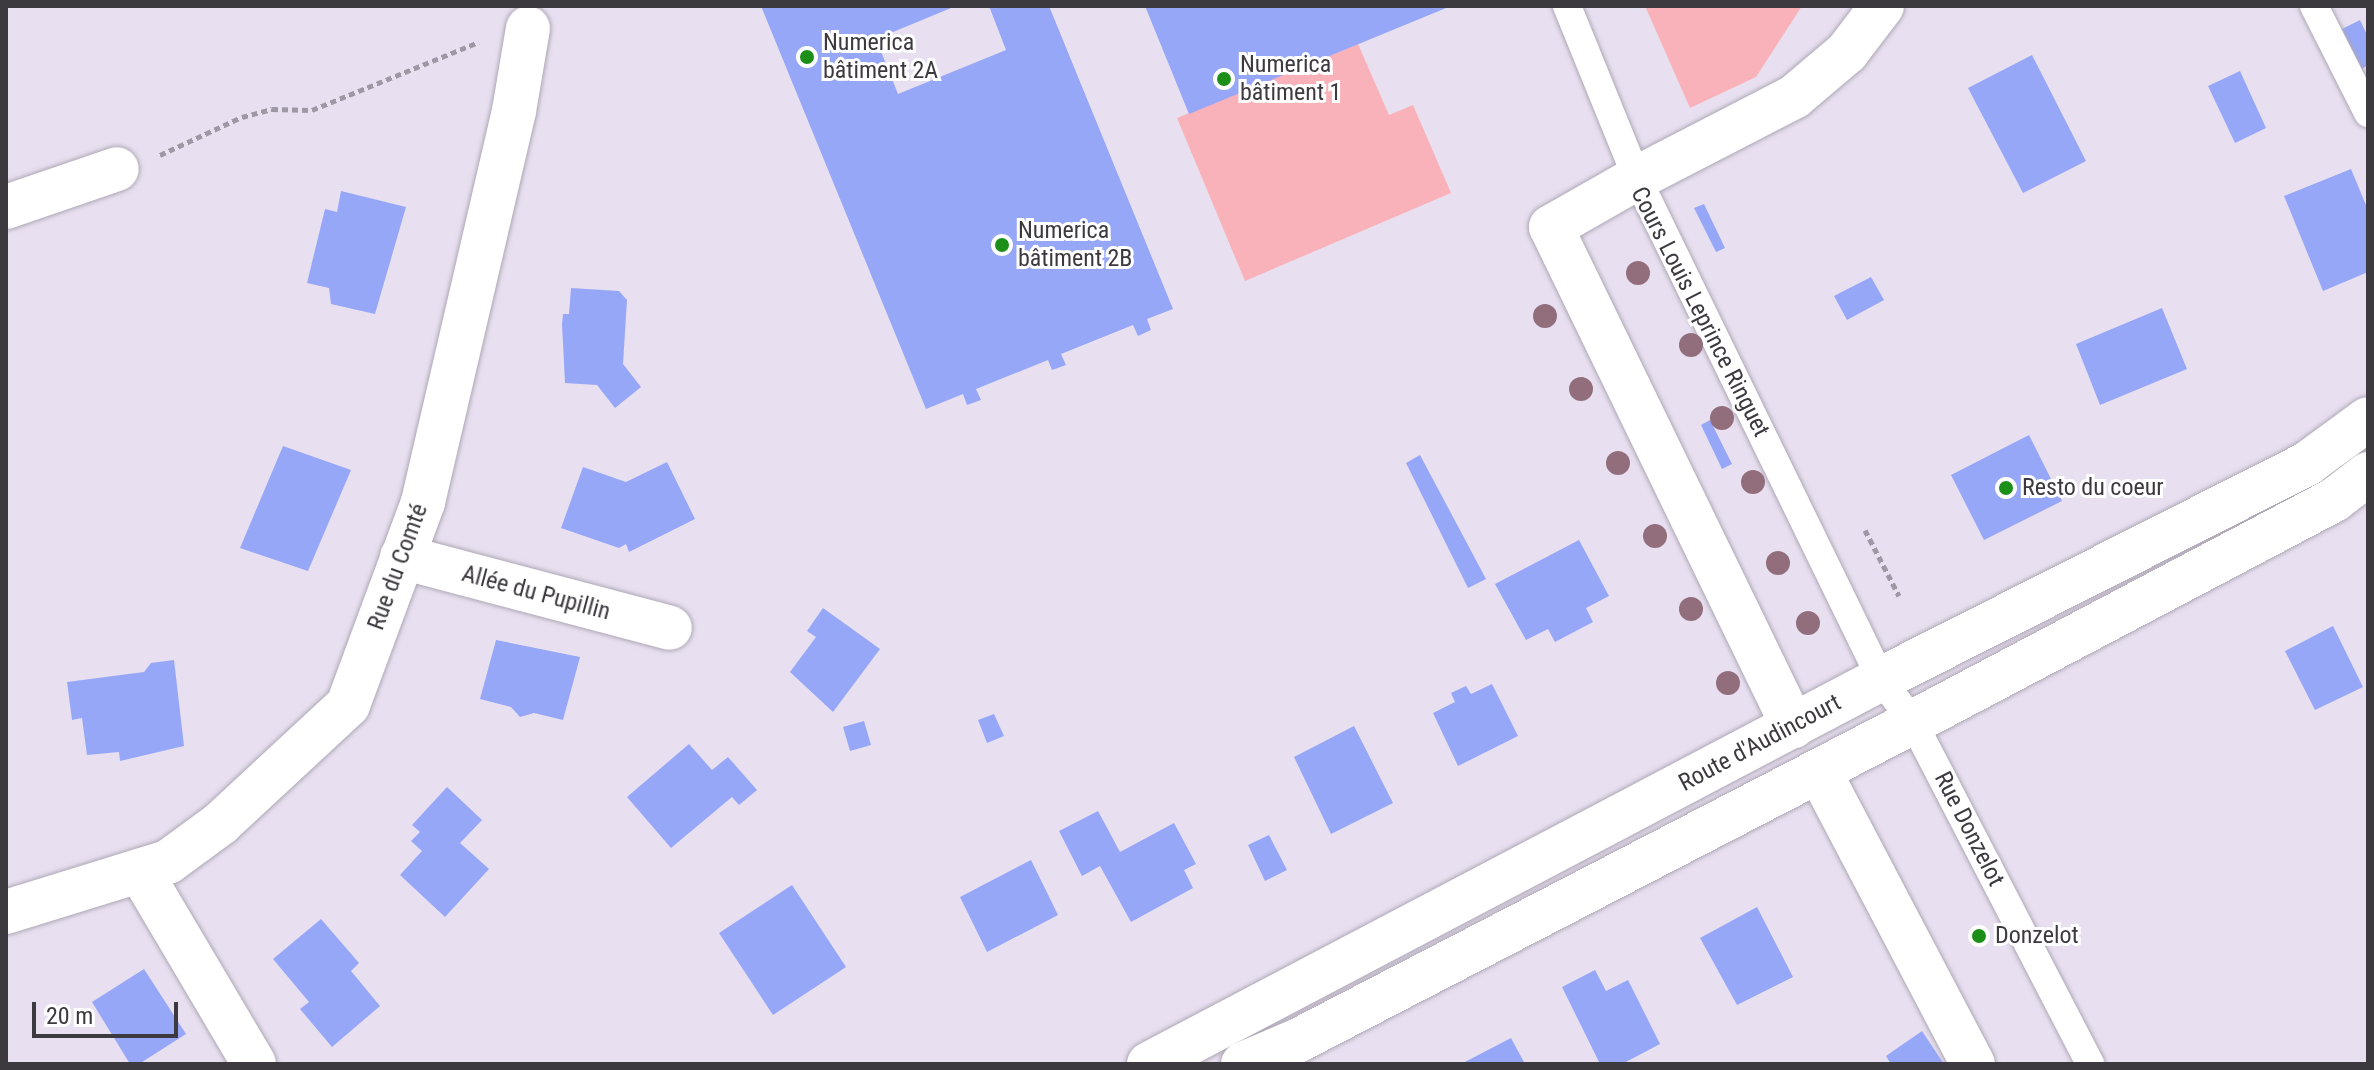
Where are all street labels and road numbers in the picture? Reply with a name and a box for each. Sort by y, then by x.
street label: Cours Louis Leprince Ringuet [1624,182,1776,442]
street label: Rue du Comté [362,500,434,634]
street label: Allée du Pupillin [459,559,613,627]
street label: Route d'Audincourt [1674,688,1846,798]
street label: Rue Donzelot [1928,767,2010,891]

